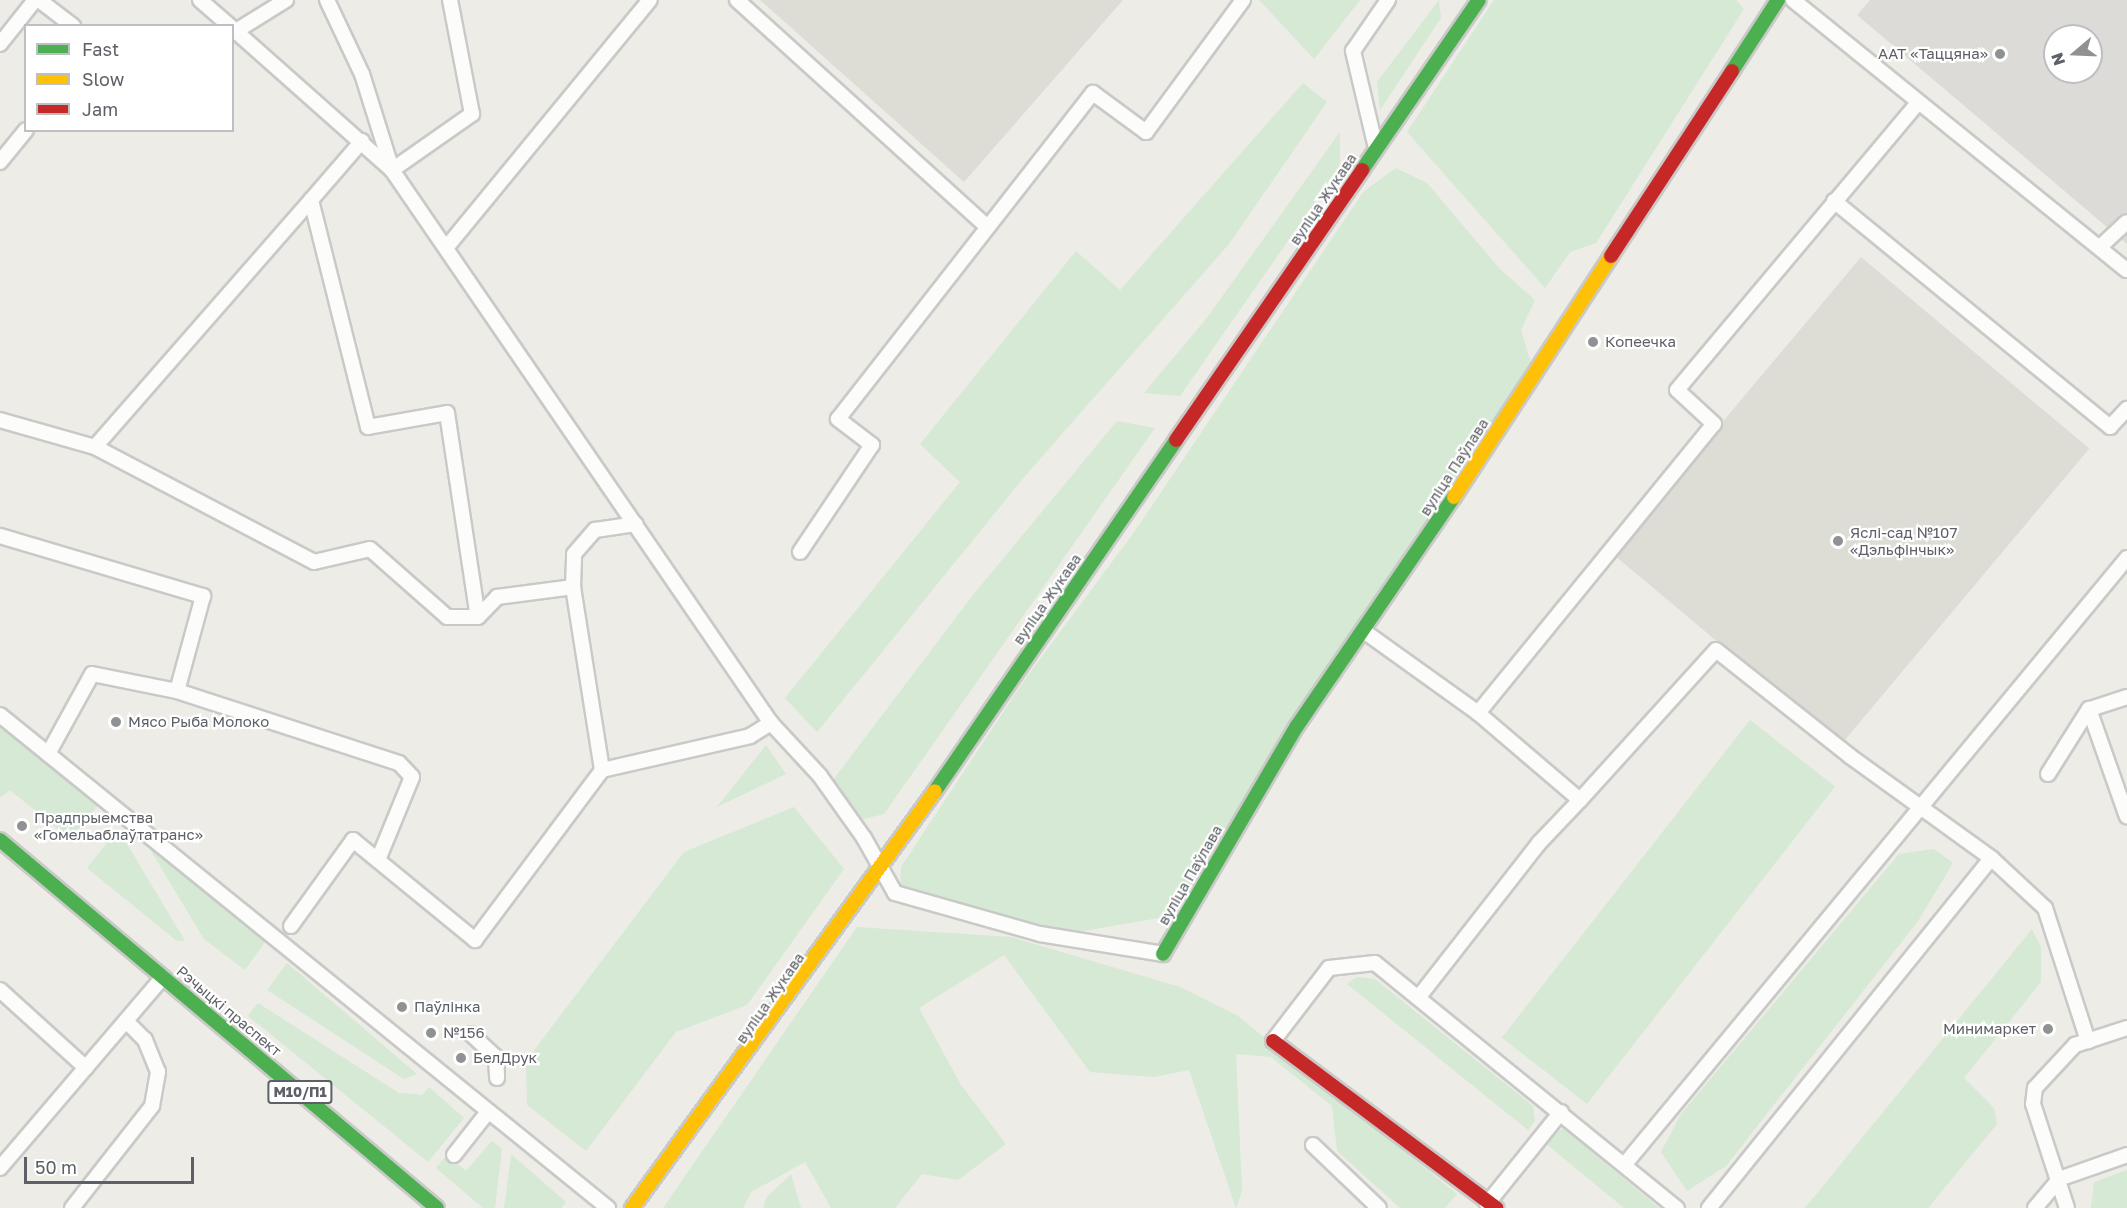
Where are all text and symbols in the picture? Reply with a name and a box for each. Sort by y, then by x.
legend [24,24,234,132]
north arrow [2043,24,2103,84]
text: Fast [82,38,119,60]
place label: ААТ «Таццяна» [1878,45,1988,63]
marker: ААТ «Таццяна» [1993,47,2007,61]
text: N [2046,50,2069,68]
text: Slow [82,68,124,90]
text: Jam [82,98,118,120]
street label: вуліца Жукава [1286,150,1360,248]
place label: Копеечка [1605,333,1676,351]
marker: Копеечка [1586,335,1600,349]
street label: вуліца Паўлава [1416,415,1492,519]
place label: Яслі-сад №107 «Дэльфінчык» [1850,523,1957,558]
marker: Яслі-сад №107 «Дэльфінчык» [1831,534,1845,548]
street label: вуліца Жукава [1009,550,1085,648]
place label: Мясо Рыба Молоко [128,713,269,731]
marker: Мясо Рыба Молоко [109,715,123,729]
place label: Прадпрыемства «Гомельаблаўтатранс» [34,808,203,843]
marker: Прадпрыемства «Гомельаблаўтатранс» [15,819,29,833]
street label: вуліца Паўлава [1154,822,1226,928]
street label: вуліца Жукава [732,949,808,1047]
street label: Рэчыцкі праспект [173,962,285,1060]
place label: Паўлінка [414,998,480,1016]
marker: Паўлінка [395,1000,409,1014]
place label: Минимаркет [1943,1020,2036,1038]
marker: Минимаркет [2041,1022,2055,1036]
place label: №156 [443,1024,484,1042]
marker: №156 [424,1026,438,1040]
place label: БелДрук [473,1049,537,1067]
marker: БелДрук [454,1051,468,1065]
road number: М10/П1 [267,1081,333,1103]
scale bar [27,1145,196,1183]
text: 50 m [35,1156,77,1178]

